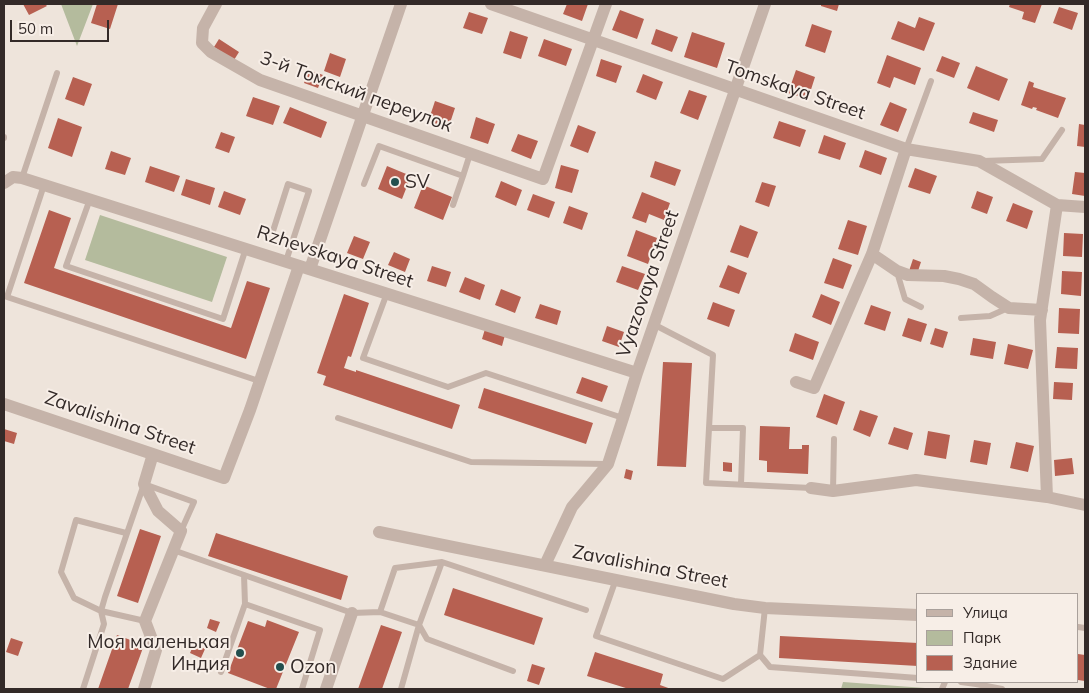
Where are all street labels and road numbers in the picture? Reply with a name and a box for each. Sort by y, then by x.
street label: 3-й Томский переулок [257,47,455,137]
street label: Tomskaya Street [722,55,868,125]
street label: Vyazovaya Street [612,207,684,361]
street label: Rzhevskaya Street [254,221,416,293]
street label: Zavalishina Street [42,387,198,459]
street label: Zavalishina Street [570,541,730,593]

